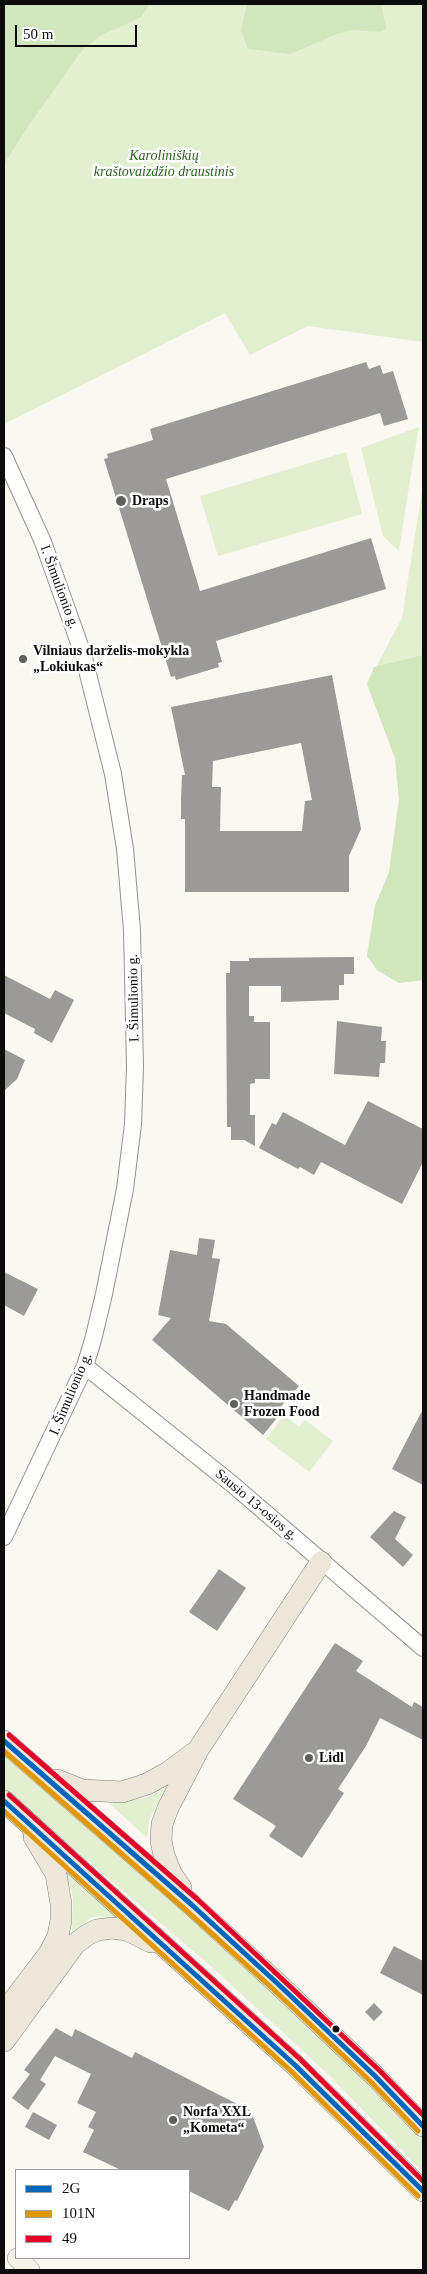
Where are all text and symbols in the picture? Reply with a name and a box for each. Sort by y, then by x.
scale bar [18,15,140,47]
text: 50 m [23,26,53,42]
park label: Karoliniškių kraštovaizdžio draustinis [94,148,234,180]
place label: Draps [132,493,169,509]
marker: Draps [114,494,128,508]
street label: I. Šimulionio g. [36,543,82,631]
place label: Vilniaus darželis-mokykla „Lokiukas“ [33,643,189,676]
marker: Vilniaus darželis-mokykla „Lokiukas“ [17,653,29,665]
street label: I. Šimulionio g. [125,954,143,1042]
street label: I. Šimulionio g. [46,1350,96,1438]
place label: Handmade Frozen Food [244,1388,320,1420]
marker: Handmade Frozen Food [228,1398,240,1410]
street label: Sausio 13-osios g. [211,1466,301,1544]
place label: Lidl [319,1750,344,1766]
marker: Lidl [303,1752,315,1764]
unlabelled marker [331,2024,341,2034]
place label: Norfa XXL „Kometa“ [183,2104,251,2136]
marker: Norfa XXL „Kometa“ [167,2114,179,2126]
legend [15,2169,190,2259]
text: 2G [62,2180,80,2196]
text: 101N [62,2205,95,2221]
text: 49 [62,2230,77,2246]

